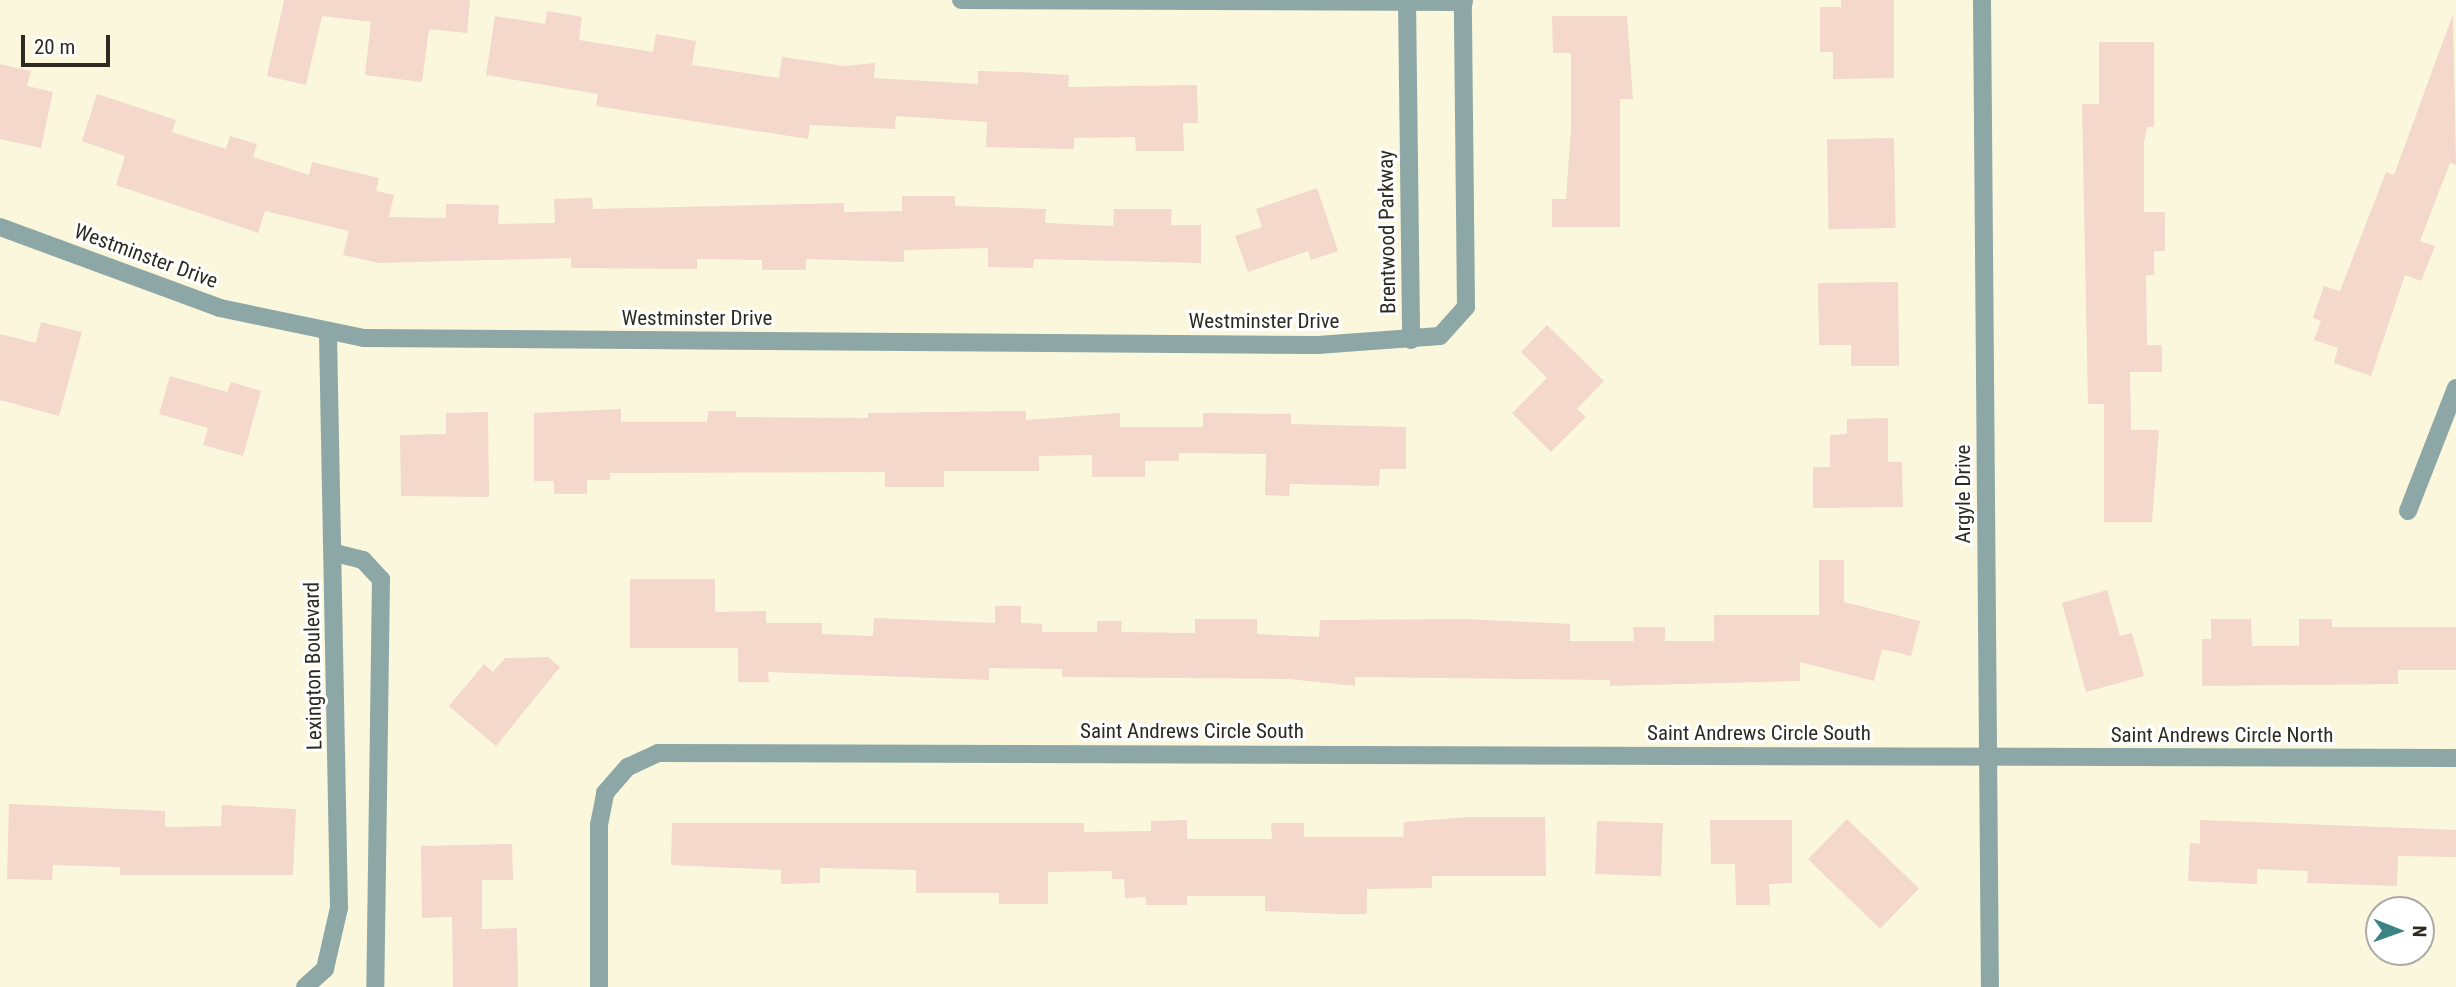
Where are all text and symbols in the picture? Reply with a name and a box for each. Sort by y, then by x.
scale bar [24,21,114,65]
text: 20 m [34,35,75,59]
street label: Brentwood Parkway [1373,150,1401,314]
street label: Westminster Drive [71,218,221,294]
street label: Westminster Drive [622,305,772,331]
street label: Westminster Drive [1189,308,1339,334]
street label: Argyle Drive [1950,445,1976,543]
street label: Lexington Boulevard [299,582,327,750]
street label: Saint Andrews Circle South [1080,718,1304,744]
street label: Saint Andrews Circle South [1647,720,1871,746]
street label: Saint Andrews Circle North [2111,722,2333,748]
north arrow [2365,896,2435,966]
text: N [2408,925,2431,937]

